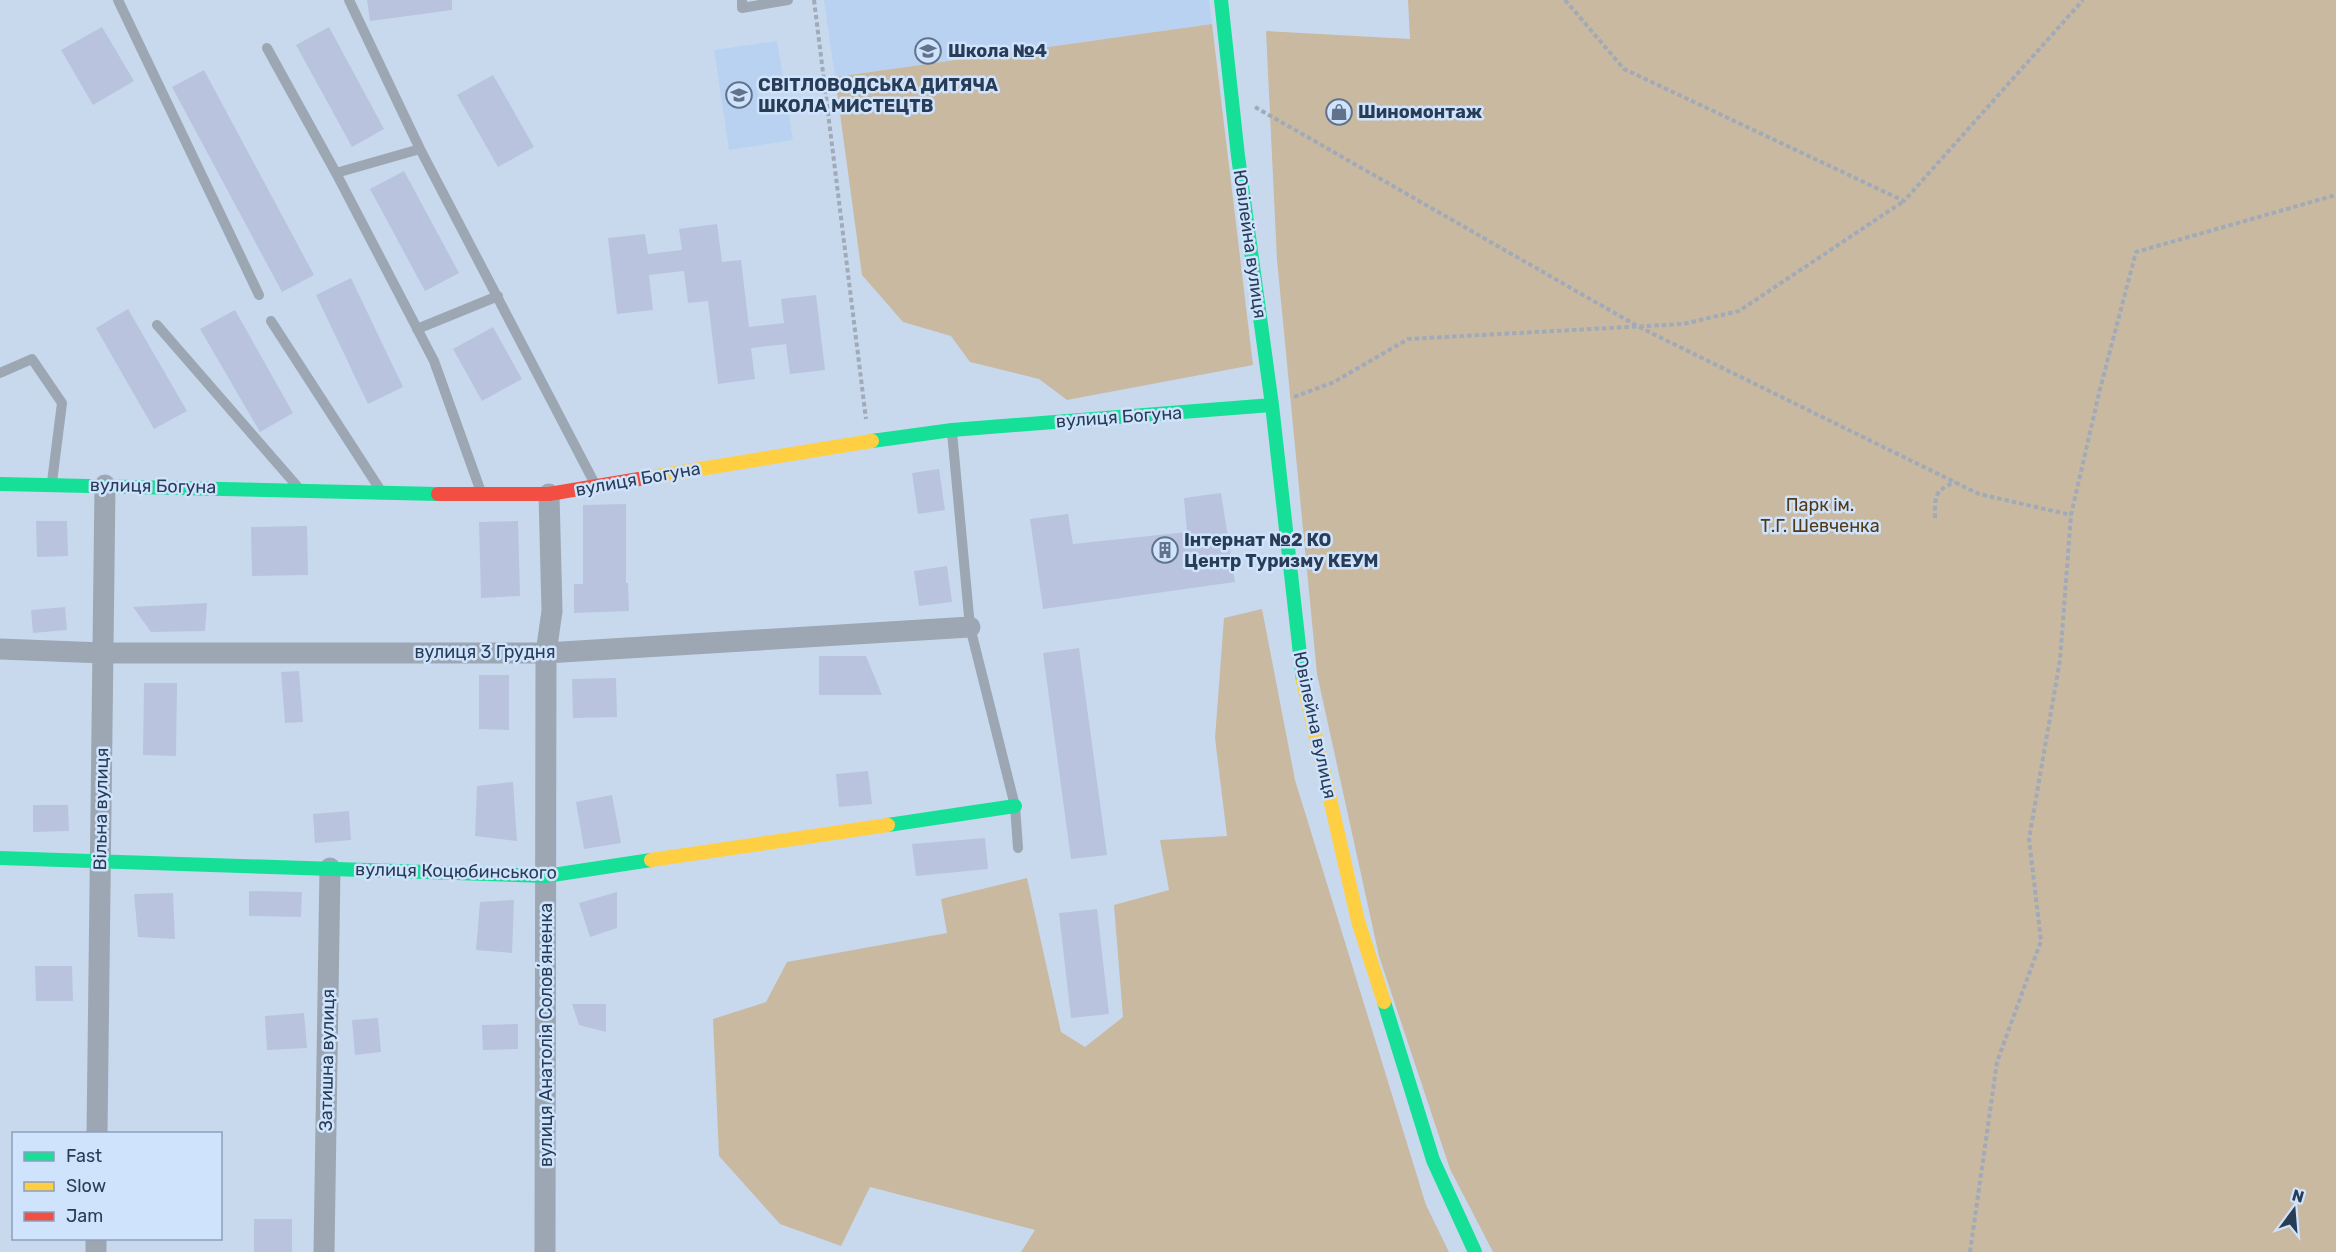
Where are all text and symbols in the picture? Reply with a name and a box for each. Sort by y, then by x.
school or university icon: Школа №4 [913,36,943,66]
place label: Школа №4 [948,40,1047,62]
place label: СВІТЛОВОДСЬКА ДИТЯЧА ШКОЛА МИСТЕЦТВ [758,74,998,117]
school or university icon: СВІТЛОВОДСЬКА ДИТЯЧА ШКОЛА МИСТЕЦТВ [724,80,754,110]
shop icon: Шиномонтаж [1324,97,1354,127]
place label: Шиномонтаж [1358,101,1483,123]
street label: Ювілейна вулиця [1229,168,1271,320]
street label: вулиця Богуна [1055,402,1183,432]
street label: вулиця Богуна [574,457,702,501]
street label: вулиця Богуна [90,474,216,498]
park label: Парк ім. Т.Г. Шевченка [1760,494,1880,537]
place label: Інтернат №2 КО Центр Туризму КЕУМ [1184,529,1378,572]
building icon: Інтернат №2 КО Центр Туризму КЕУМ [1150,535,1180,565]
street label: вулиця 3 Грудня [414,641,556,663]
street label: Ювілейна вулиця [1289,649,1341,801]
street label: Вільна вулиця [89,747,113,871]
street label: вулиця Коцюбинського [355,858,557,884]
street label: вулиця Анатолія Соловʼяненка [535,903,557,1167]
street label: Затишна вулиця [315,989,339,1131]
legend [12,1132,222,1240]
text: Fast [66,1145,102,1167]
text: Slow [66,1175,106,1197]
north arrow [2264,1180,2324,1240]
text: N [2290,1185,2306,1207]
text: Jam [66,1205,103,1227]

